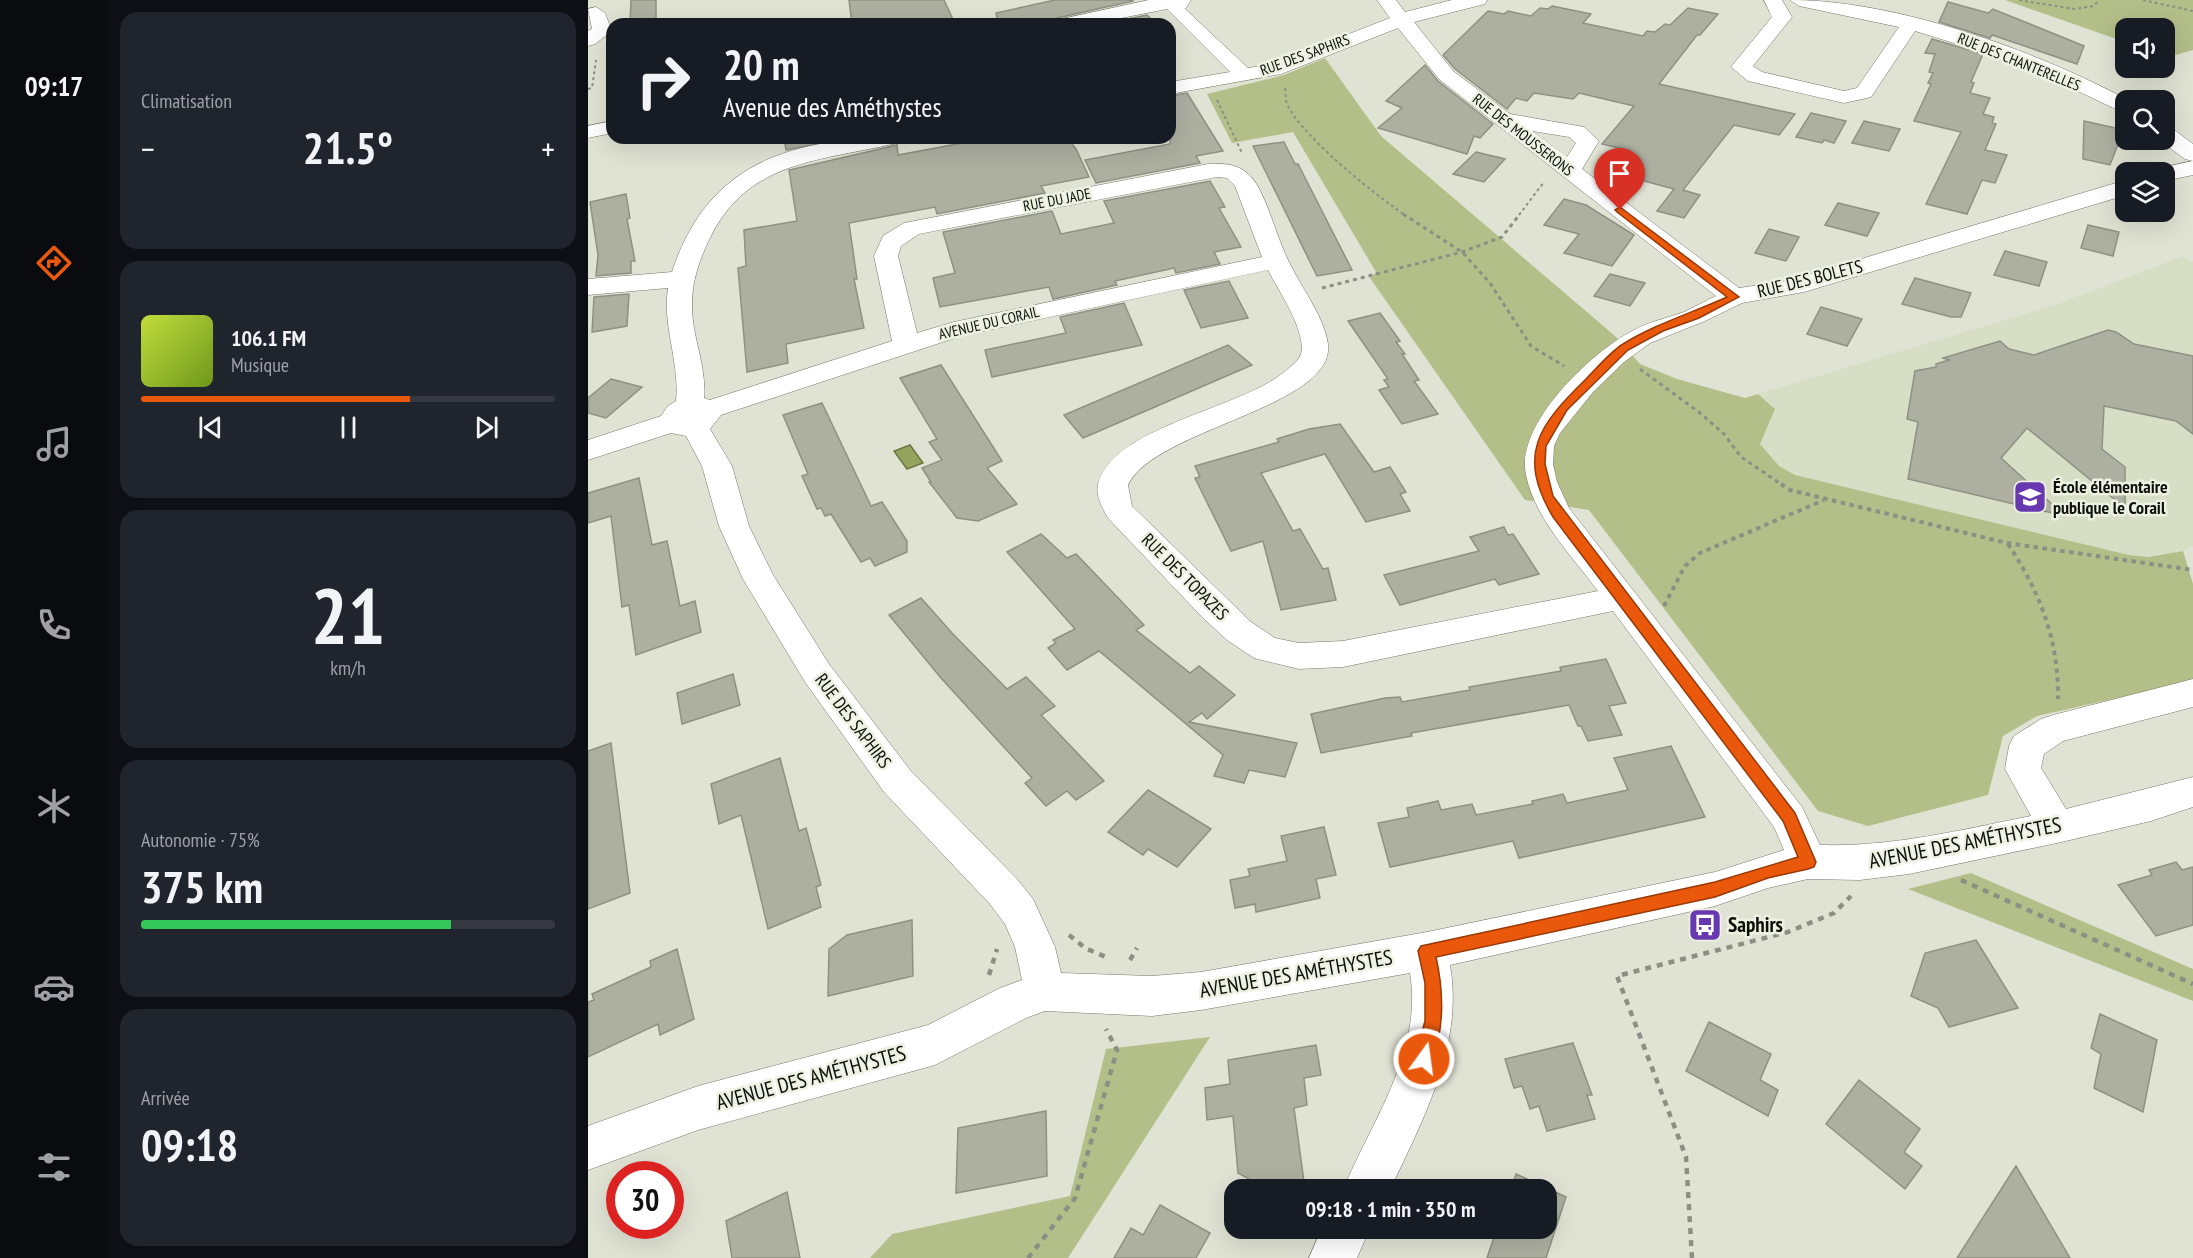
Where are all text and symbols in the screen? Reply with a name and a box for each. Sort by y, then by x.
map controls [2115,18,2175,222]
button: sound [2115,18,2175,78]
street label: RUE DES CHANTERELLES [1955,28,2083,95]
street label: RUE DES SAPHIRS [1257,30,1352,80]
text: 20 m [723,37,800,92]
icon: right [624,42,702,120]
text: 09:17 [25,69,83,103]
text: Climatisation [141,88,232,114]
street label: RUE DES MOUSSERONS [1469,89,1578,180]
text: Avenue des Améthystes [723,90,942,124]
button: search [2115,90,2175,150]
text: 21.5° [303,118,393,176]
text: − [141,127,155,170]
text: + [541,127,555,170]
pin [1594,148,1645,210]
icon: arrive [1603,157,1636,190]
button: layers [2115,162,2175,222]
street label: RUE DU JADE [1021,184,1092,215]
icon: directions [33,242,75,284]
street label: RUE DES BOLETS [1755,254,1865,303]
street label: AVENUE DU CORAIL [937,302,1042,343]
text: 106.1 FM [231,324,306,352]
text: Musique [231,352,289,378]
icon: previous [194,411,227,444]
icon: pause [332,411,365,444]
icon: next [470,411,503,444]
icon: music [33,423,75,465]
place label: École élémentaire publique le Corail [2053,475,2168,519]
school or university icon: École élémentaire publique le Corail [2012,479,2048,515]
street label: RUE DES TOPAZES [1137,528,1234,625]
text: 21 [311,565,385,666]
icon: phone [33,604,75,646]
text: km/h [330,655,366,681]
street label: RUE DES SAPHIRS [810,669,897,773]
icon: climate [33,785,75,827]
street label: AVENUE DES AMÉTHYSTES [1866,811,2063,874]
text: Autonomie · 75% [141,827,260,853]
text: 375 km [141,857,263,915]
bus stop icon: Saphirs [1687,907,1723,943]
place label: Saphirs [1728,911,1783,938]
street label: AVENUE DES AMÉTHYSTES [1197,943,1394,1004]
icon: car [33,966,75,1008]
position arrow [1392,1027,1456,1091]
street label: AVENUE DES AMÉTHYSTES [713,1039,909,1116]
text: Arrivée [141,1085,190,1111]
text: 09:18 [141,1115,238,1173]
icon: filters [33,1146,75,1188]
speed limit sign: 30 [606,1161,684,1239]
text: 09:18 · 1 min · 350 m [1305,1195,1476,1223]

